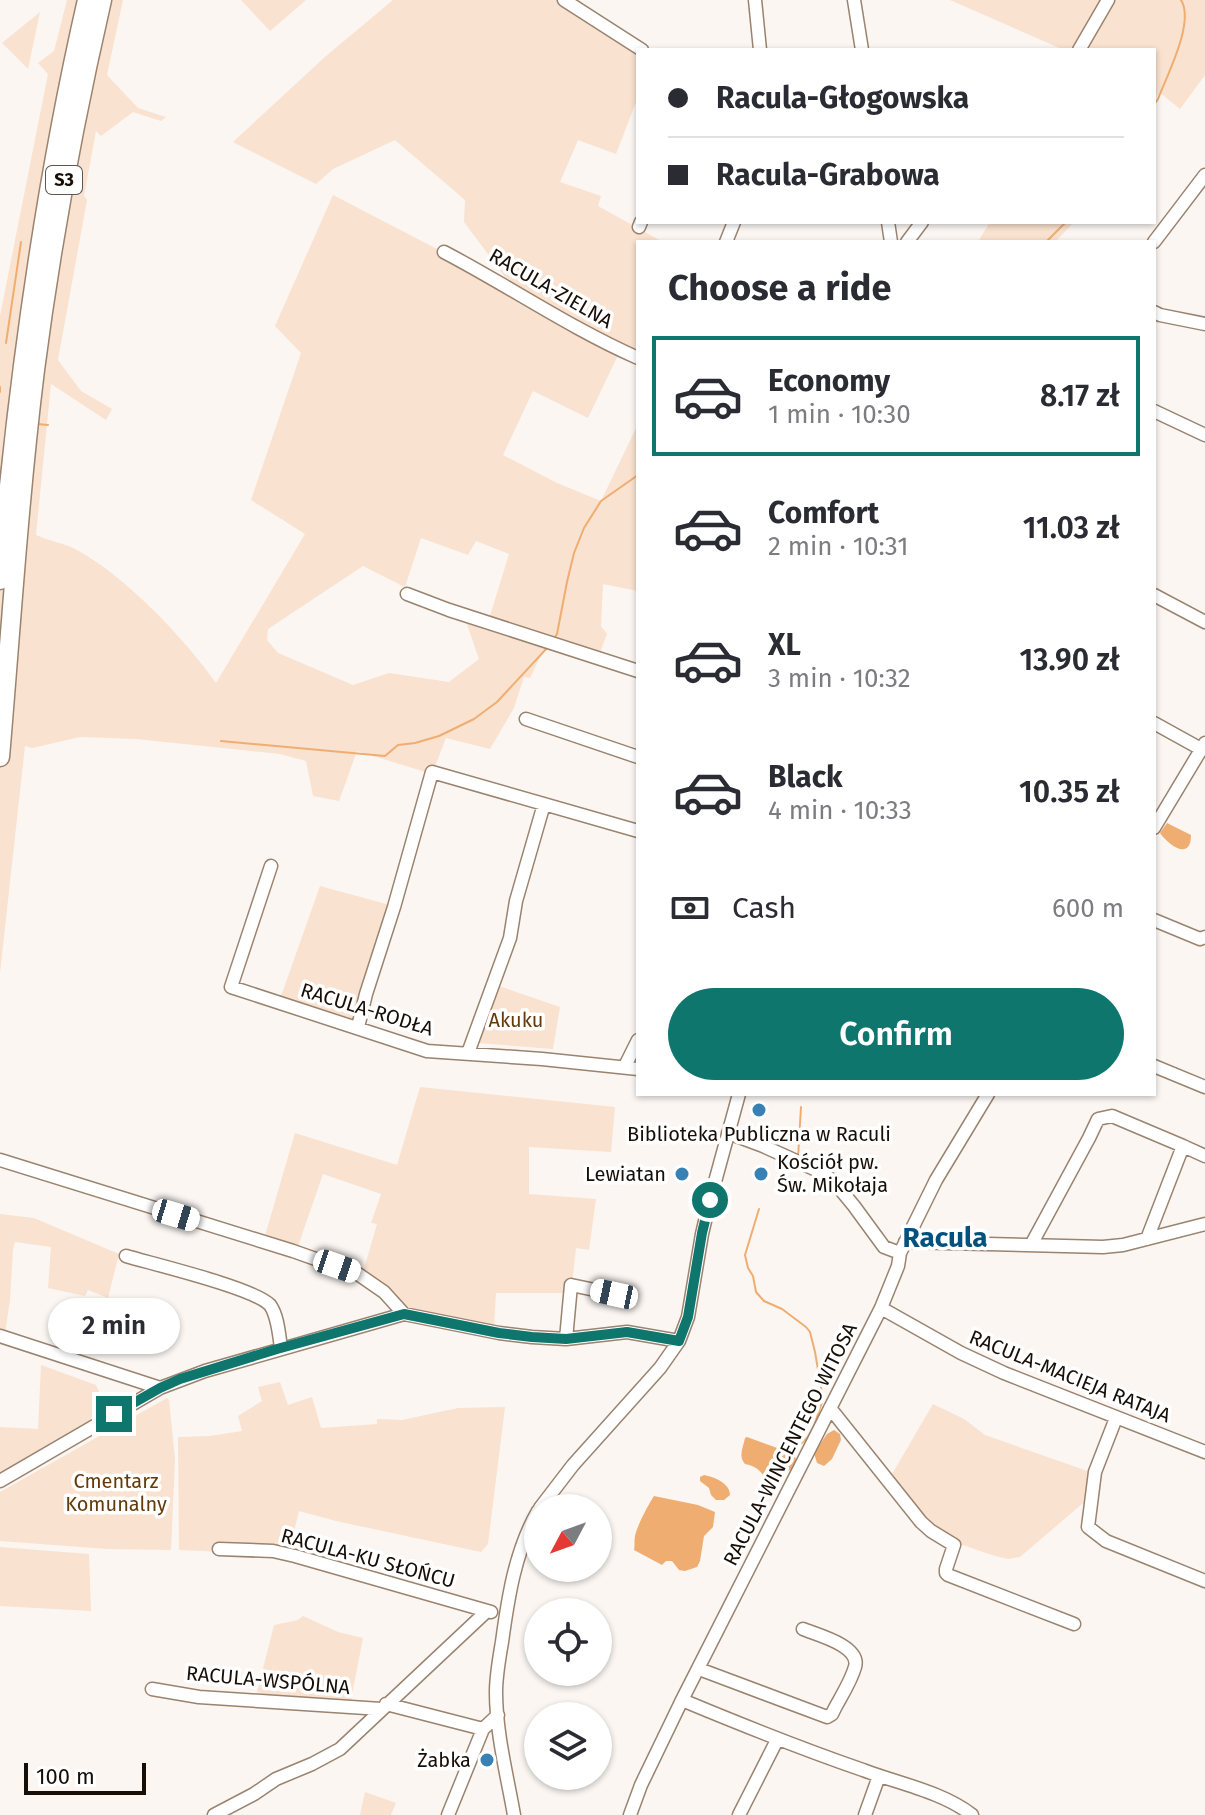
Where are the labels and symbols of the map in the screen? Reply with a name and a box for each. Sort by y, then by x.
road number: S3 [46,166,82,194]
street label: RACULA-ZIELNA [485,243,617,333]
street label: RACULA-RODŁA [298,977,437,1041]
park label: Akuku [489,1008,543,1032]
marker: Biblioteka Publiczna w Raculi [750,1101,768,1119]
place label: Biblioteka Publiczna w Raculi [627,1122,891,1146]
place label: Kościół pw. Św. Mikołaja [777,1150,888,1197]
place label: Lewiatan [585,1162,666,1186]
marker: Lewiatan [673,1165,691,1183]
marker: Kościół pw. Św. Mikołaja [752,1165,770,1183]
route start [692,1182,728,1218]
car [150,1197,202,1233]
district label: Racula [902,1221,988,1254]
car [310,1247,364,1285]
car [588,1277,640,1311]
callout: 2 min [48,1298,180,1354]
street label: RACULA-WINCENTEGO WITOSA [718,1318,862,1569]
street label: RACULA-MACIEJA RATAJA [966,1325,1175,1428]
route end [96,1396,132,1432]
park label: Cmentarz Komunalny [65,1469,167,1516]
north arrow [524,1494,612,1582]
street label: RACULA-KU SŁOŃCU [278,1523,458,1593]
street label: RACULA-WSPÓLNA [185,1661,352,1699]
place label: Żabka [417,1748,471,1772]
marker: Żabka [478,1751,496,1769]
scale bar [24,1759,146,1795]

